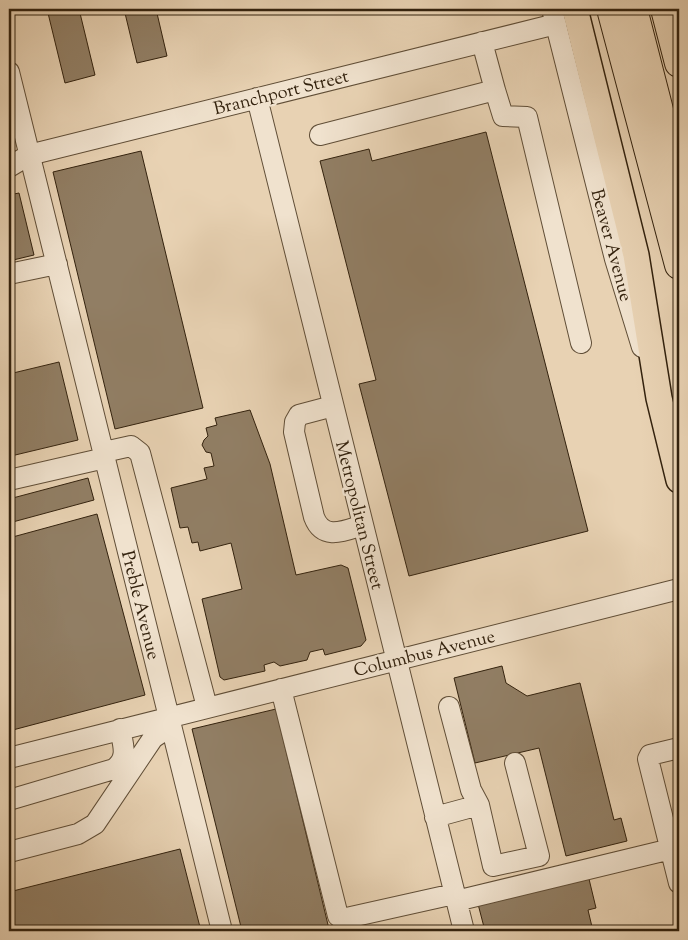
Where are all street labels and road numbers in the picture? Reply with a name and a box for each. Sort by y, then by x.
street label: Branchport Street [211,65,352,123]
street label: Beaver Avenue [583,186,638,305]
street label: Metropolitan Street [327,438,389,593]
street label: Preble Avenue [113,548,165,663]
street label: Columbus Avenue [351,625,498,685]

